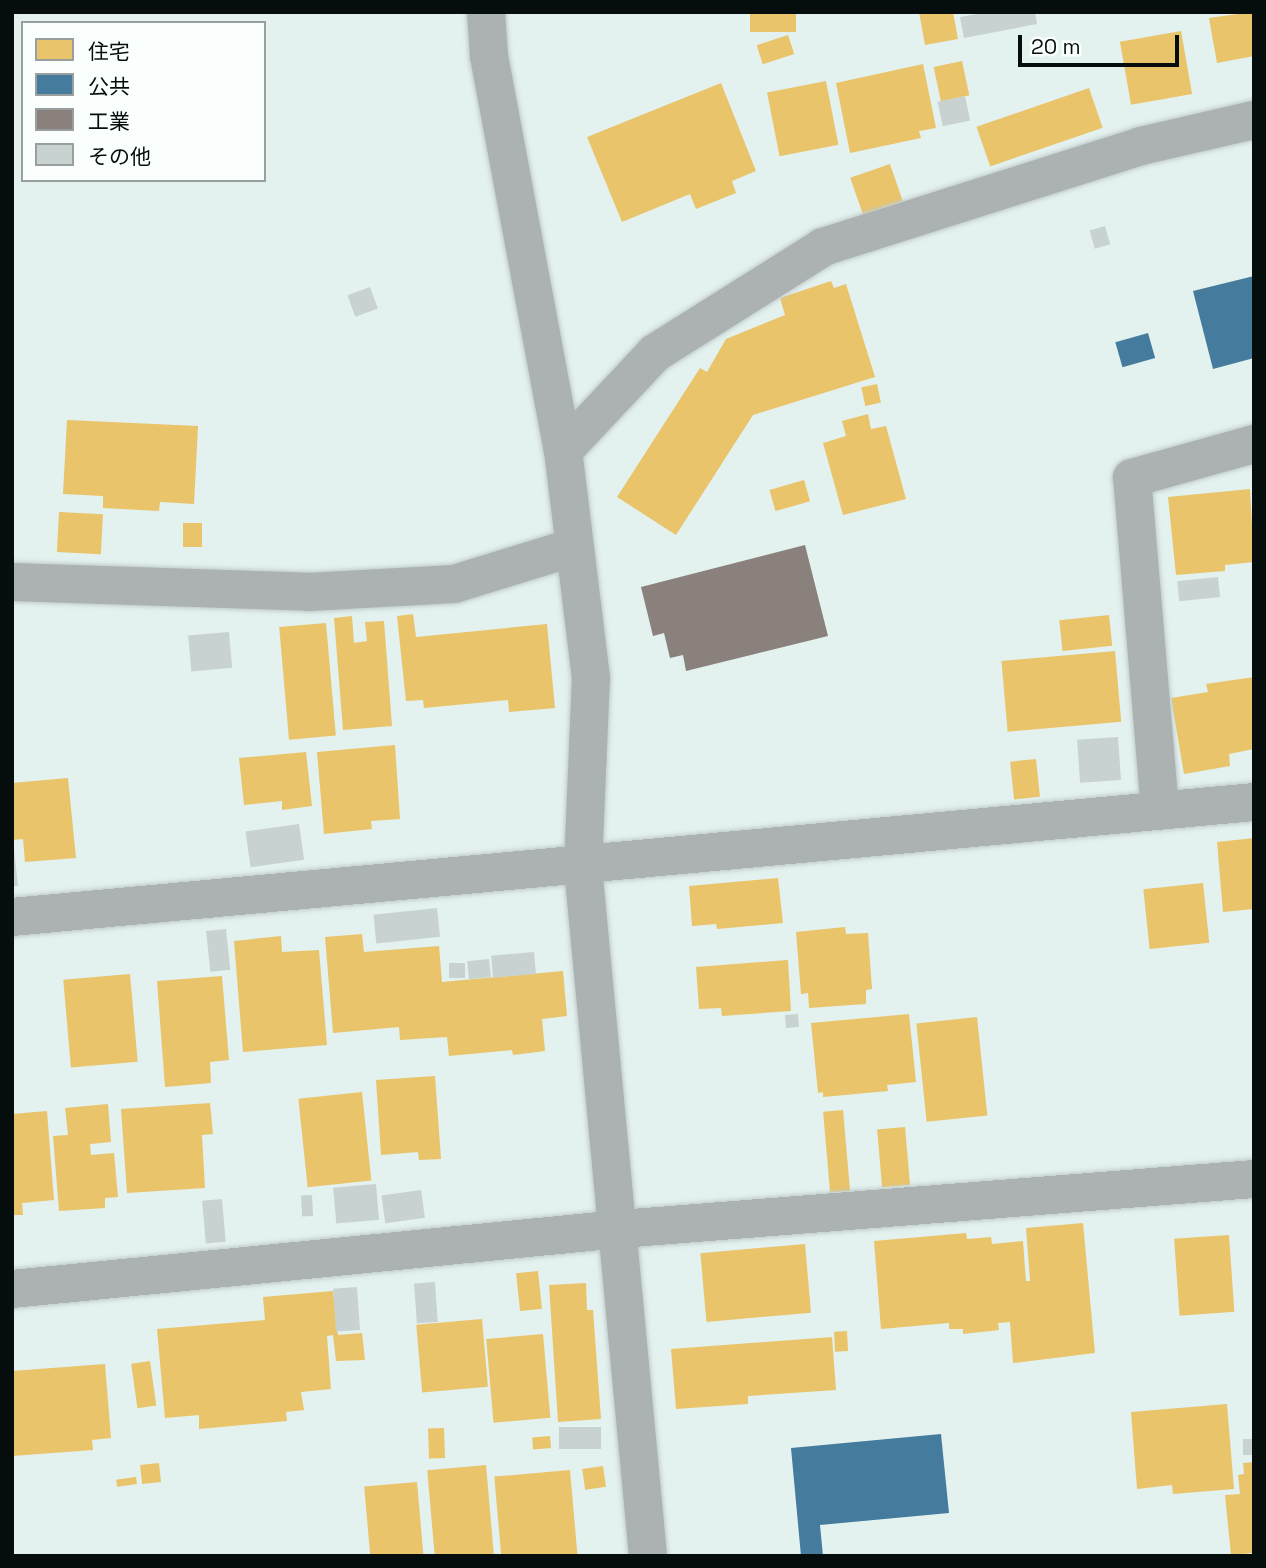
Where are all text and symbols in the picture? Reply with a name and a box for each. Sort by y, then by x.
legend [21,21,266,182]
scale bar [1021,21,1182,65]
text: 20 m [1031,33,1081,60]
text: 住宅 [88,38,130,65]
text: 公共 [88,73,130,100]
text: 工業 [88,108,130,135]
text: その他 [88,143,151,170]

